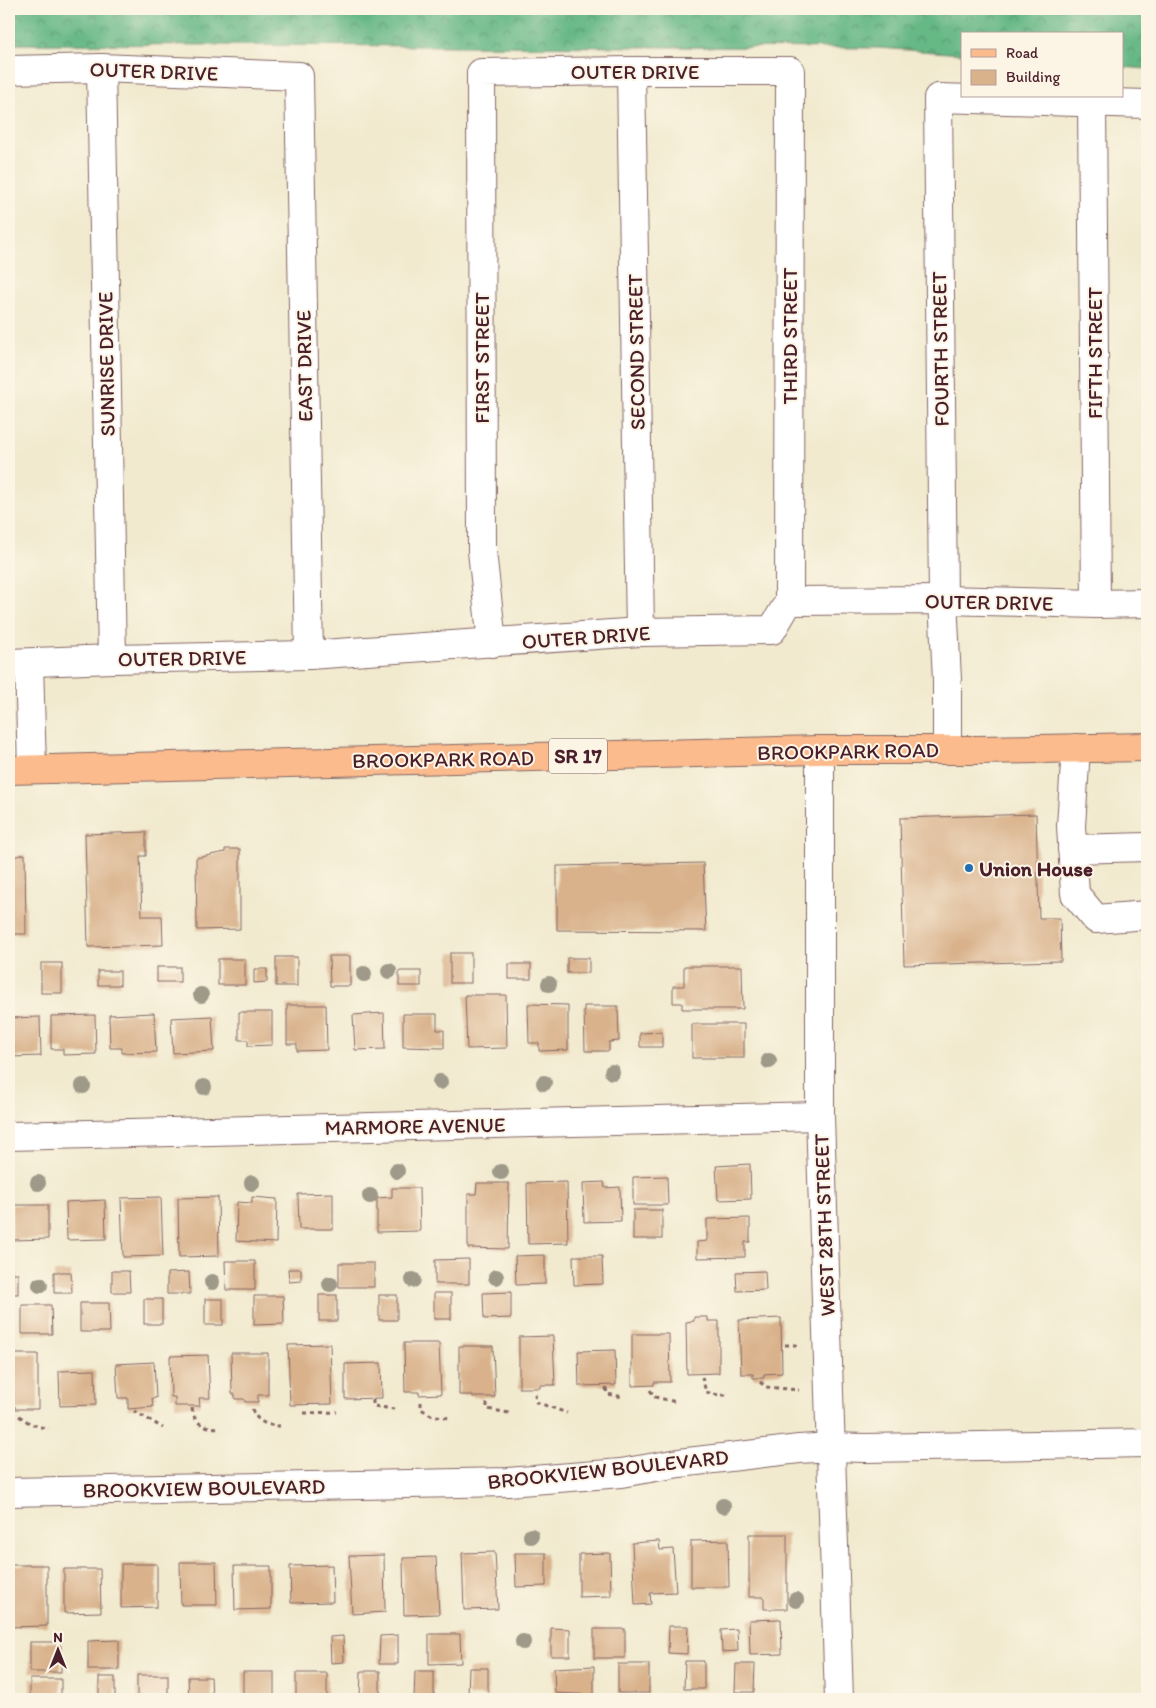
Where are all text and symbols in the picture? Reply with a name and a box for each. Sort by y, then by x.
legend [961,32,1124,98]
text: Road [1006,44,1039,62]
street label: OUTER DRIVE [89,56,219,86]
street label: OUTER DRIVE [571,59,700,84]
text: Building [1006,68,1060,86]
street label: THIRD STREET [777,267,802,405]
street label: FOURTH STREET [926,271,954,427]
street label: SECOND STREET [622,273,650,430]
street label: FIFTH STREET [1082,287,1107,419]
street label: SUNRISE DRIVE [92,291,120,437]
street label: FIRST STREET [469,292,494,424]
street label: EAST DRIVE [291,310,317,422]
street label: OUTER DRIVE [924,588,1054,616]
street label: OUTER DRIVE [521,620,651,654]
street label: OUTER DRIVE [117,644,247,672]
street label: BROOKPARK ROAD [757,737,939,765]
road number: SR 17 [549,738,607,774]
street label: BROOKPARK ROAD [352,745,534,773]
place label: Union House [979,856,1093,881]
marker: Union House [963,862,975,874]
street label: MARMORE AVENUE [324,1112,506,1140]
street label: WEST 28TH STREET [808,1133,840,1317]
street label: BROOKVIEW BOULEVARD [486,1444,730,1494]
street label: BROOKVIEW BOULEVARD [83,1473,326,1503]
north arrow [32,1626,82,1676]
text: N [53,1629,63,1646]

